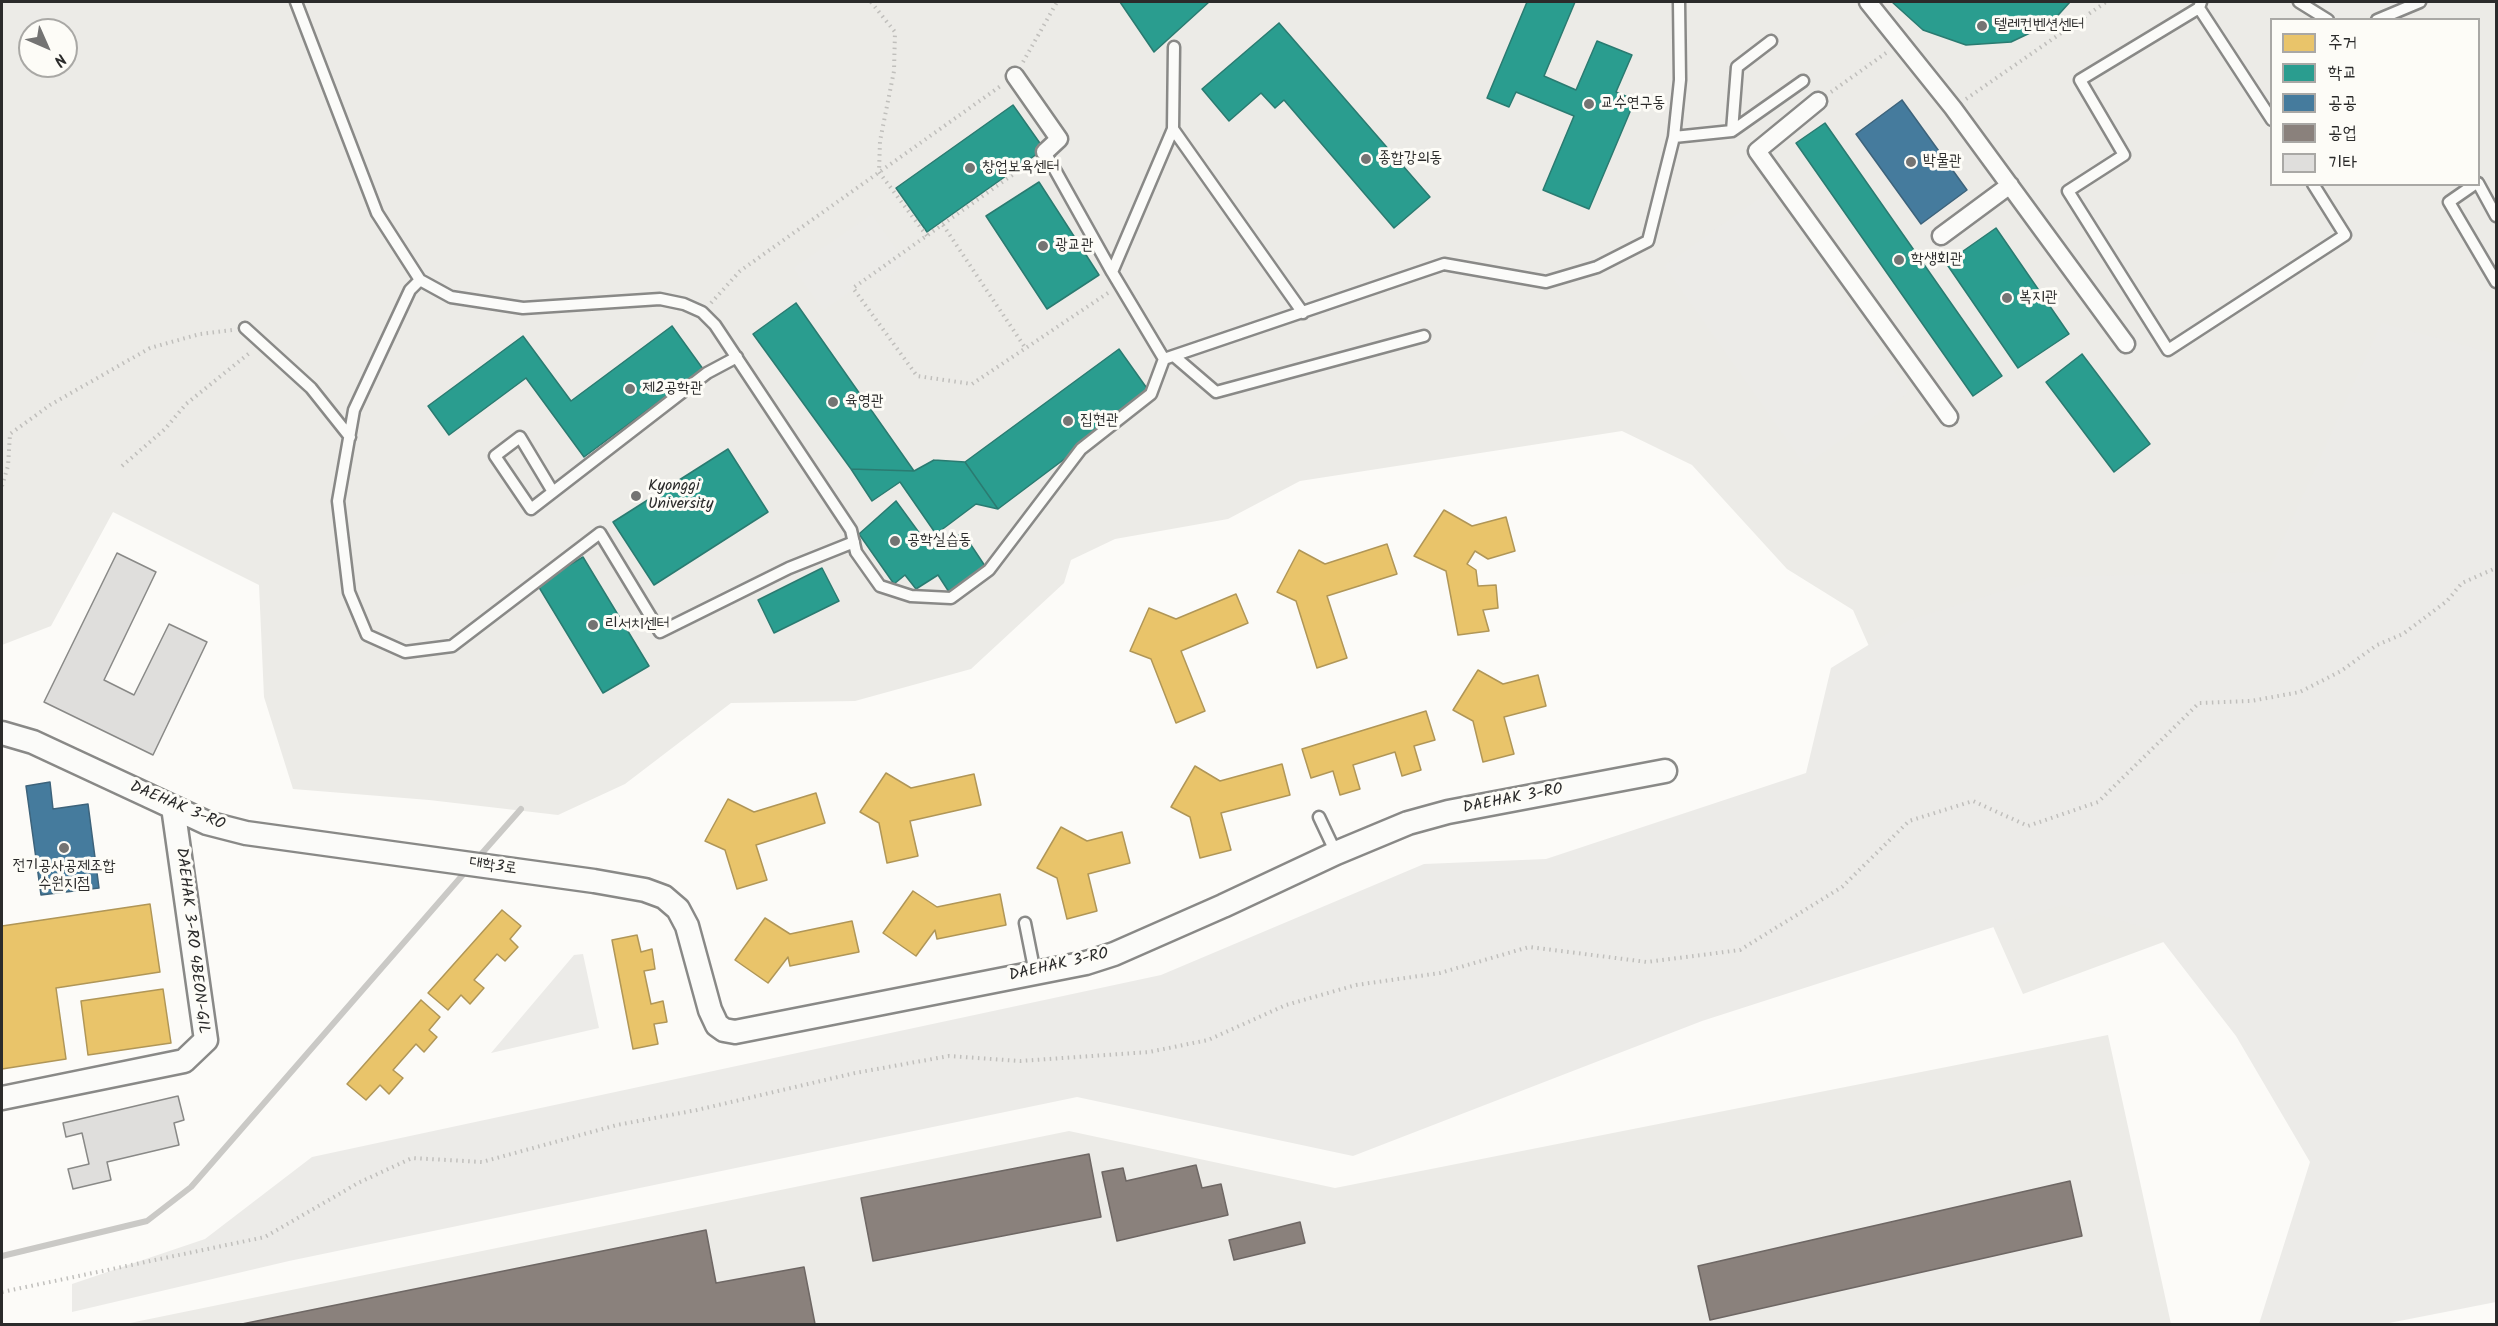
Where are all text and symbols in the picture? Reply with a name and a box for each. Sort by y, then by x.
place label: 텔레컨벤션센터 [1994,16,2084,36]
north arrow [18,18,78,78]
legend [2270,18,2480,186]
marker: 텔레컨벤션센터 [1975,19,1989,33]
text: 주거 [2328,29,2357,58]
text: N [47,47,72,72]
text: 학교 [2328,59,2357,88]
text: 공공 [2328,89,2357,118]
place label: 교수연구동 [1601,94,1665,114]
marker: 교수연구동 [1582,97,1596,111]
text: 공업 [2328,119,2357,148]
place label: 종합강의동 [1378,149,1442,169]
text: 기타 [2328,149,2357,178]
marker: 종합강의동 [1359,152,1373,166]
place label: 박물관 [1923,152,1962,172]
marker: 박물관 [1904,155,1918,169]
place label: 창업보육센터 [982,158,1059,178]
marker: 창업보육센터 [963,161,977,175]
place label: 광교관 [1055,236,1094,256]
marker: 광교관 [1036,239,1050,253]
place label: 학생회관 [1911,250,1962,270]
marker: 학생회관 [1892,253,1906,267]
place label: 복지관 [2019,288,2058,308]
marker: 복지관 [2000,291,2014,305]
place label: 제2공학관 [642,379,703,399]
marker: 제2공학관 [623,382,637,396]
place label: 육영관 [845,392,884,412]
marker: 육영관 [826,395,840,409]
place label: 집현관 [1080,411,1119,431]
marker: 집현관 [1061,414,1075,428]
place label: Kyonggi University [648,477,713,515]
marker: Kyonggi University [629,489,643,503]
place label: 공학실습동 [907,531,971,551]
marker: 공학실습동 [888,534,902,548]
place label: 리서치센터 [605,615,669,635]
marker: 리서치센터 [586,618,600,632]
street label: DAEHAK 3-RO [127,778,227,836]
street label: DAEHAK 3-RO [1461,781,1565,819]
marker: 전기공사공제조합 수원지점 [57,841,71,855]
street label: DAEHAK 3-RO 4BEON-GIL [170,847,212,1035]
street label: 대학3로 [468,854,518,880]
place label: 전기공사공제조합 수원지점 [13,857,116,895]
street label: DAEHAK 3-RO [1007,945,1111,987]

